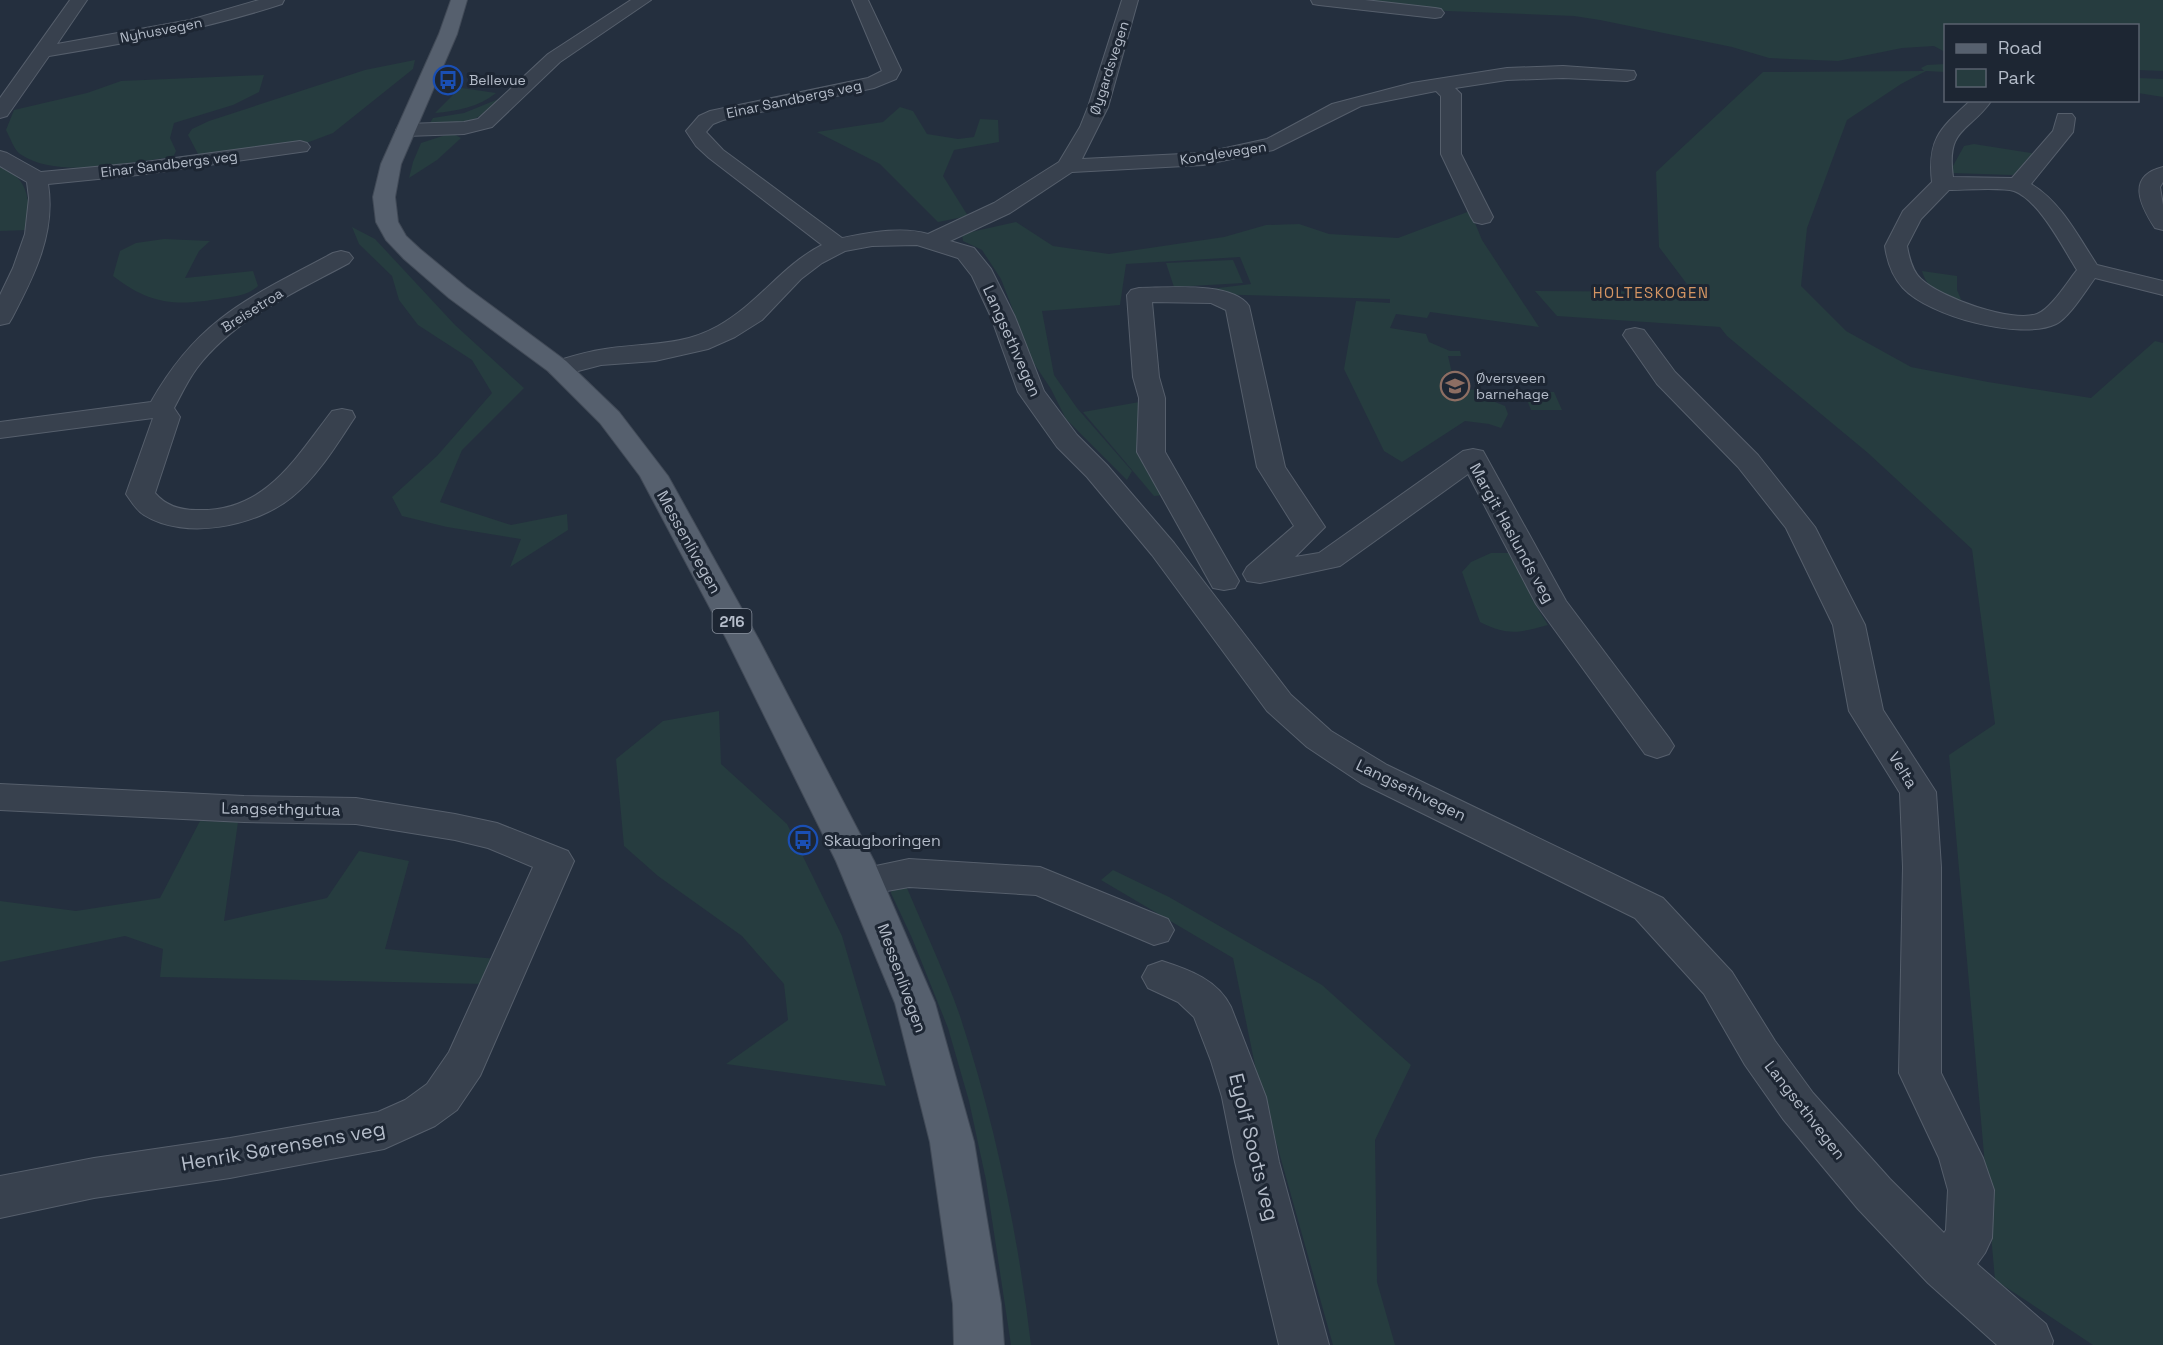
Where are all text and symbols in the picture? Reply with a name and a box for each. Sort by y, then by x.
street label: Nyhusvegen [118,13,204,47]
street label: Øygardsvegen [1085,19,1133,117]
legend [1944,24,2139,102]
text: Road [1998,36,2042,59]
bus stop icon: Bellevue [432,64,464,96]
text: Park [1998,66,2036,89]
place label: Bellevue [469,71,526,89]
street label: Einar Sandbergs veg [725,76,863,122]
street label: Konglevegen [1178,137,1268,169]
street label: Einar Sandbergs veg [99,147,239,181]
street label: Langsethvegen [978,282,1046,400]
district label: HOLTESKOGEN [1593,283,1709,302]
street label: Breisetroa [218,284,286,336]
place label: Øversveen barnehage [1476,369,1549,403]
school or university icon: Øversveen barnehage [1439,370,1471,402]
street label: Margit Haslunds veg [1465,459,1559,607]
street label: Messenlivegen [652,487,726,597]
road number: 216 [712,609,752,633]
street label: Velta [1884,748,1922,792]
street label: Langsethvegen [1353,754,1469,826]
street label: Langsethgutua [221,797,341,821]
bus stop icon: Skaugboringen [787,824,819,856]
place label: Skaugboringen [824,830,941,851]
street label: Messenlivegen [873,921,931,1035]
street label: Langsethvegen [1760,1056,1850,1164]
street label: Eyolf Soots veg [1223,1070,1285,1224]
street label: Henrik Sørensens veg [179,1115,387,1177]

